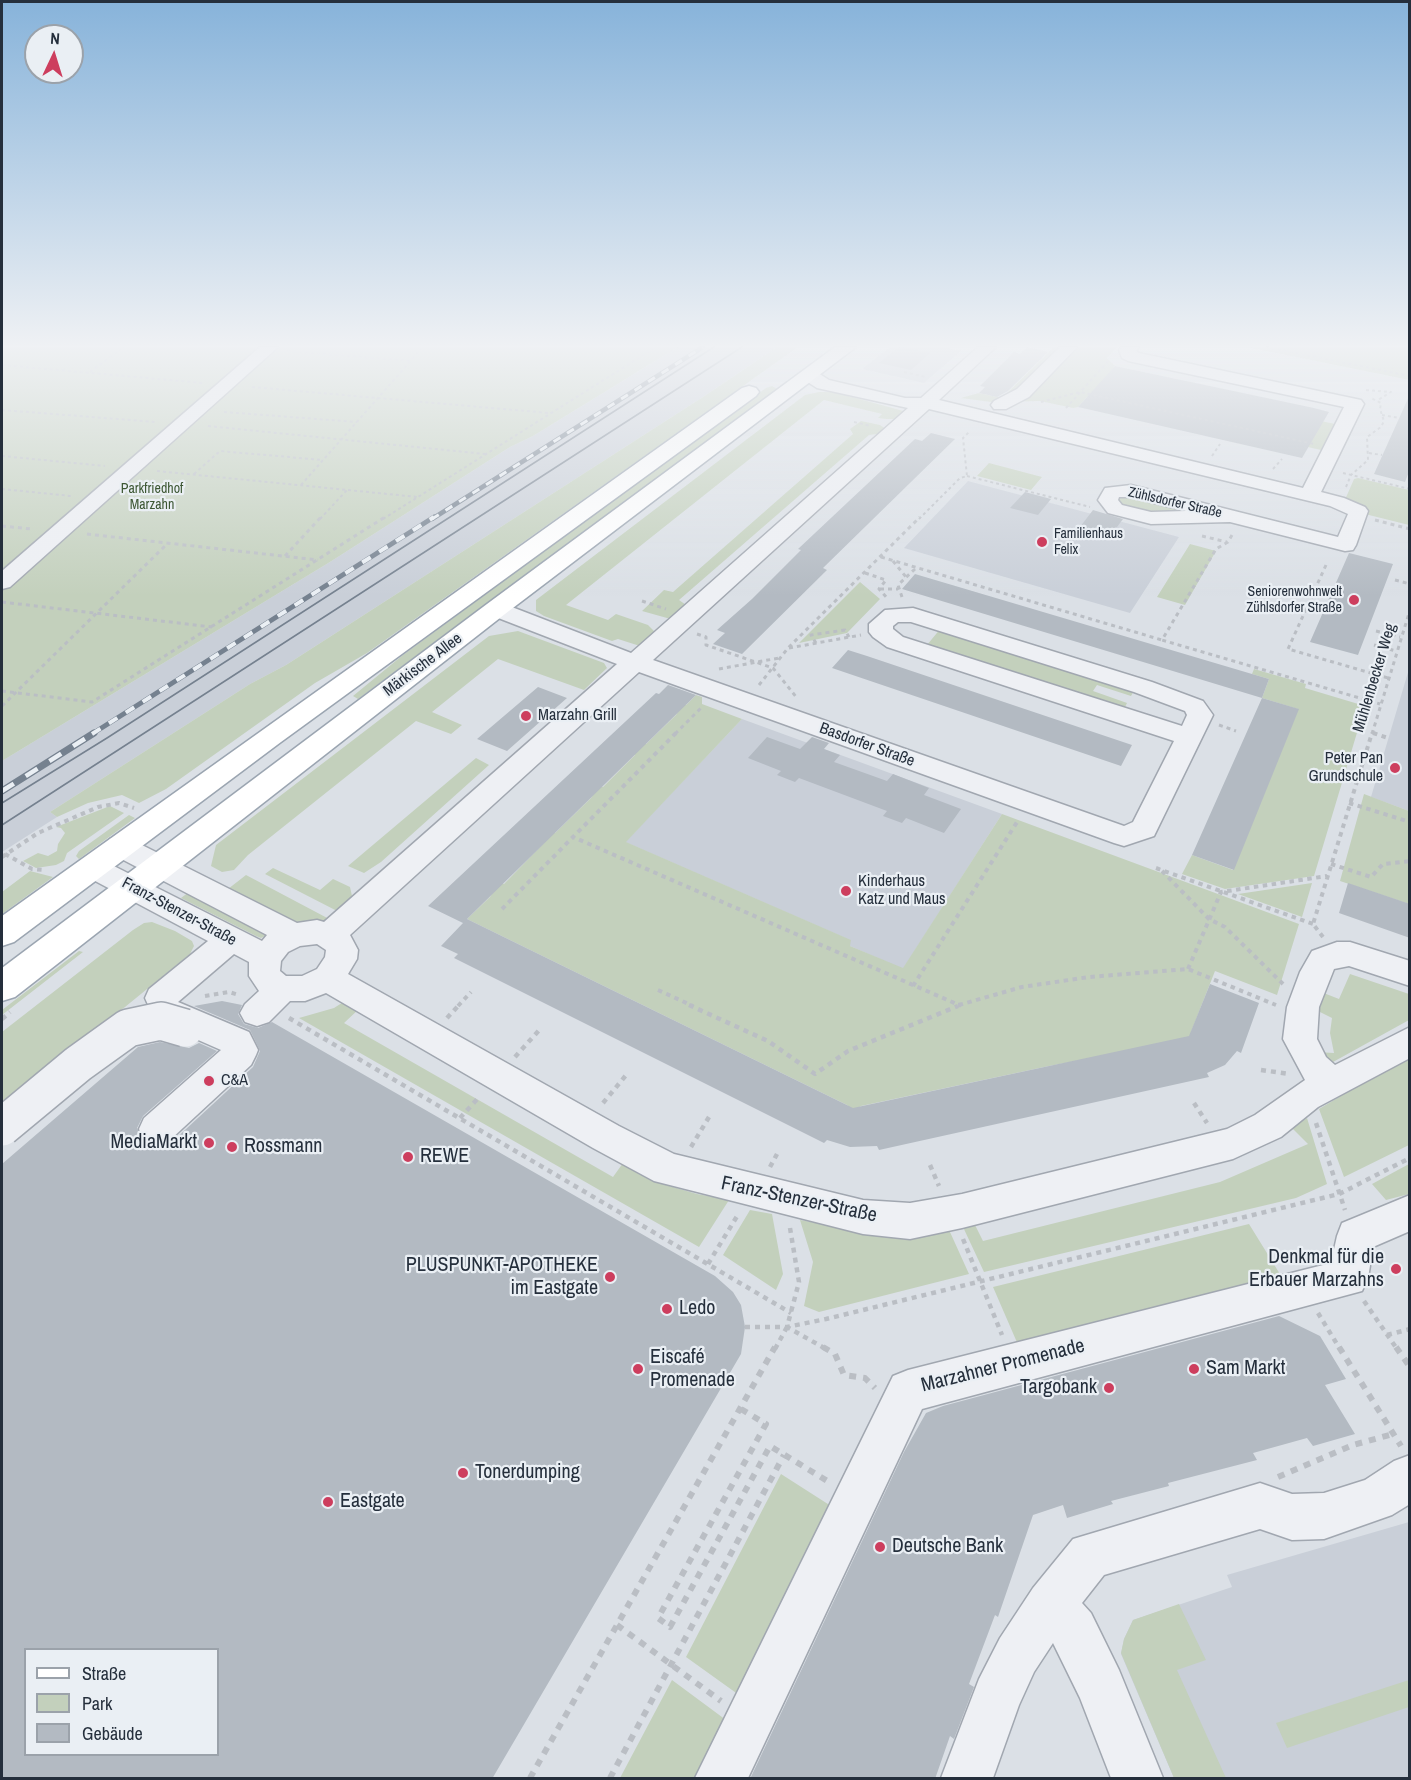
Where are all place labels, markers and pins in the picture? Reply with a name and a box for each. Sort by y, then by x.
place label: Familienhaus Felix [1054,526,1123,558]
marker: Familienhaus Felix [1035,535,1049,549]
place label: Seniorenwohnwelt Zühlsdorfer Straße [1246,584,1342,616]
marker: Seniorenwohnwelt Zühlsdorfer Straße [1347,593,1361,607]
place label: Marzahn Grill [538,706,617,726]
marker: Marzahn Grill [519,709,533,723]
place label: Peter Pan Grundschule [1309,749,1383,787]
marker: Peter Pan Grundschule [1388,761,1402,775]
place label: Kinderhaus Katz und Maus [858,872,946,910]
marker: Kinderhaus Katz und Maus [839,884,853,898]
place label: C&A [221,1071,248,1091]
marker: C&A [202,1074,216,1088]
place label: MediaMarkt [110,1131,197,1155]
place label: Rossmann [244,1135,322,1159]
marker: MediaMarkt [202,1136,216,1150]
marker: Rossmann [225,1140,239,1154]
place label: REWE [420,1145,469,1169]
marker: REWE [401,1150,415,1164]
place label: Denkmal für die Erbauer Marzahns [1249,1246,1384,1293]
place label: PLUSPUNKT-APOTHEKE im Eastgate [406,1254,598,1301]
marker: Denkmal für die Erbauer Marzahns [1389,1262,1403,1276]
marker: PLUSPUNKT-APOTHEKE im Eastgate [603,1270,617,1284]
place label: Ledo [679,1297,715,1321]
marker: Ledo [660,1302,674,1316]
place label: Eiscafé Promenade [650,1346,735,1393]
place label: Sam Markt [1206,1357,1285,1381]
marker: Eiscafé Promenade [631,1362,645,1376]
marker: Sam Markt [1187,1362,1201,1376]
place label: Targobank [1020,1376,1097,1400]
marker: Targobank [1102,1381,1116,1395]
place label: Tonerdumping [475,1461,580,1485]
marker: Tonerdumping [456,1466,470,1480]
place label: Eastgate [340,1490,405,1514]
marker: Eastgate [321,1495,335,1509]
place label: Deutsche Bank [892,1535,1003,1559]
marker: Deutsche Bank [873,1540,887,1554]

